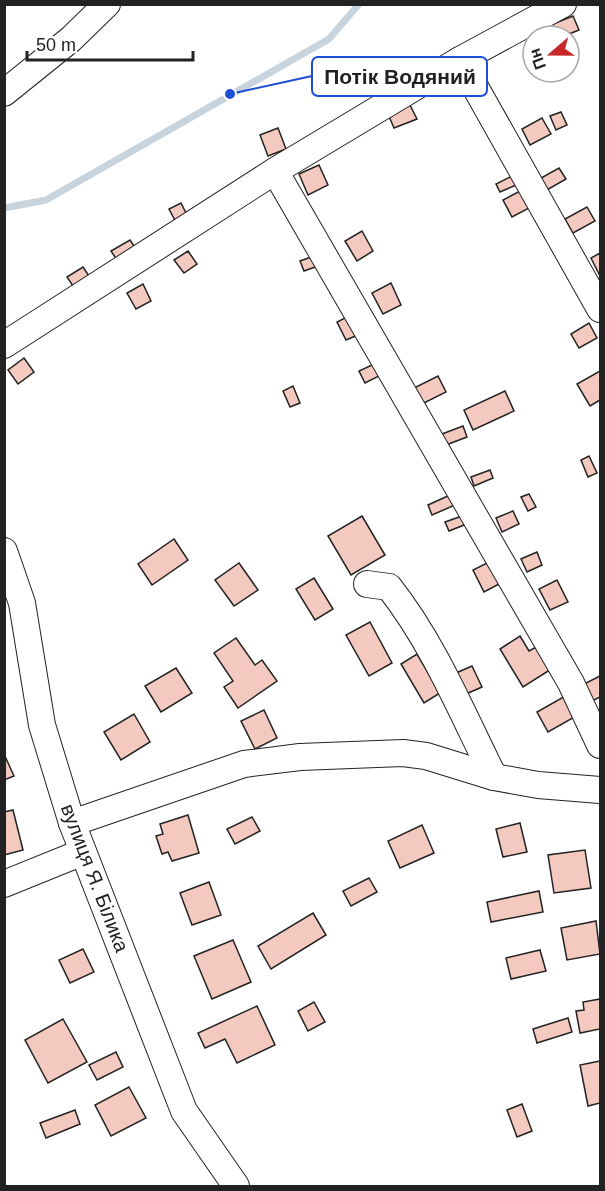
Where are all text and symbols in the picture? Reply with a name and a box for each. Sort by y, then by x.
scale bar [27,24,194,62]
north arrow [521,24,581,84]
text: 50 m [36,35,76,55]
text: Пн [526,46,549,72]
callout: Потік Водяний [312,57,487,96]
text: Потік Водяний [324,65,476,88]
street label: вулиця Я. Білика [57,801,134,956]

